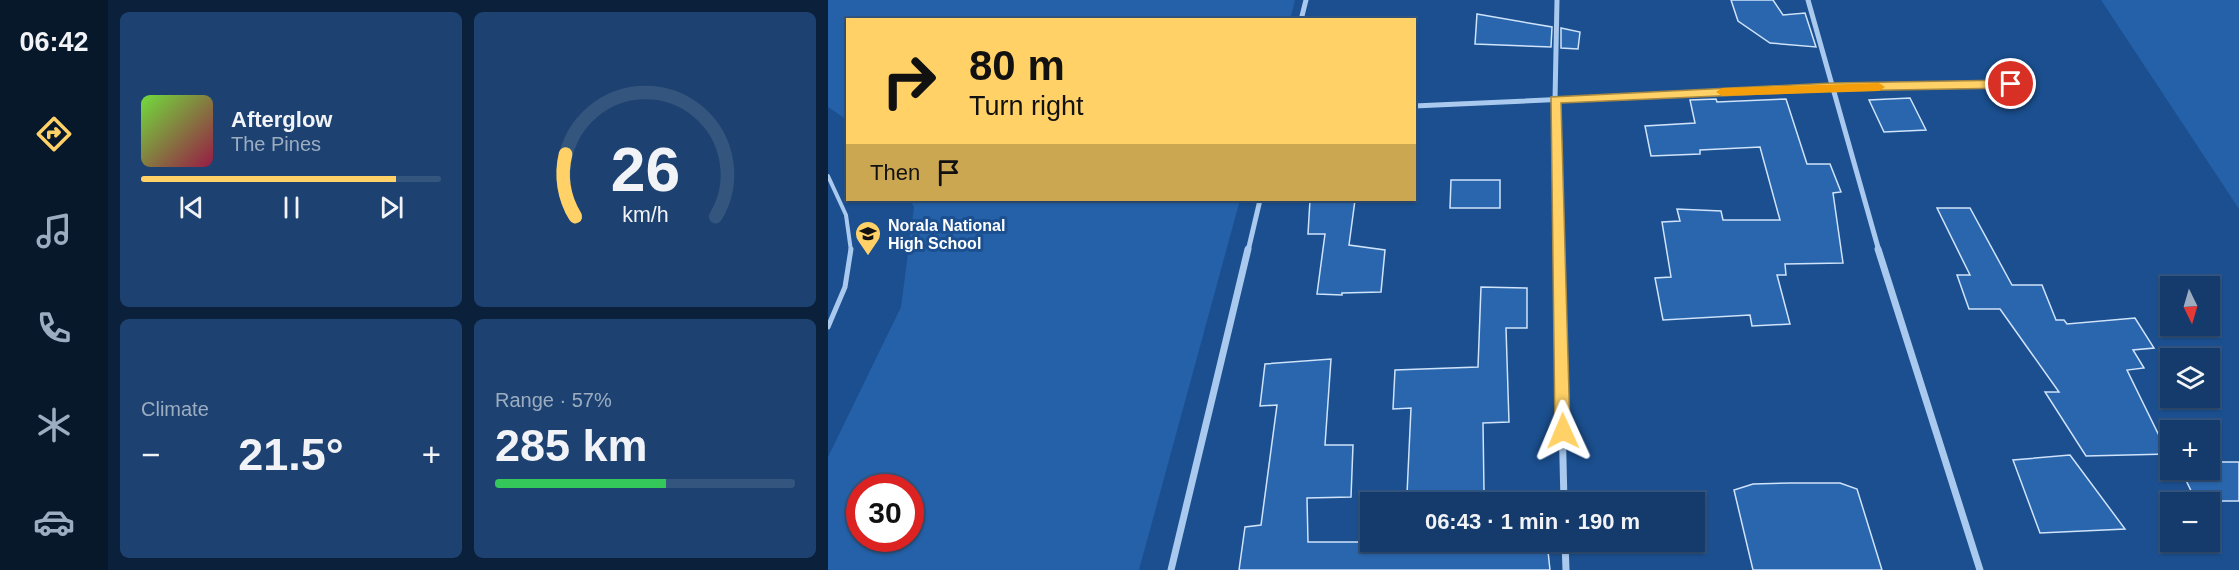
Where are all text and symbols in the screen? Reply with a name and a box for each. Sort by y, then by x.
text: 06:42 [19,27,89,57]
icon: right [870,42,948,120]
text: 80 m [969,42,1065,89]
pin [1985,58,2036,109]
icon: arrive [1994,67,2027,100]
text: Turn right [969,91,1084,121]
text: Afterglow [231,107,332,132]
icon: directions [33,113,75,155]
text: The Pines [231,133,321,155]
text: 26 [610,135,680,204]
icon: arrive [932,156,965,189]
text: Then [870,160,920,185]
icon: previous [175,191,208,224]
icon: pause [275,191,308,224]
icon: next [375,191,408,224]
text: km/h [622,203,668,227]
icon: music [33,210,75,252]
place label: Norala National High School [888,217,1005,252]
school or university icon: Norala National High School [853,219,883,257]
north arrow [2160,276,2220,336]
map controls [2160,276,2220,552]
icon: phone [33,307,75,349]
button: layers [2160,348,2220,408]
text: Range · 57% [495,389,612,411]
text: Climate [141,398,209,420]
position arrow [1531,399,1595,463]
icon: climate [33,404,75,446]
text: 285 km [495,420,648,471]
button: + [2160,420,2220,480]
text: 21.5° [238,429,344,480]
text: − [141,436,160,473]
text: + [422,436,441,473]
speed limit sign: 30 [846,474,924,552]
button: − [2160,492,2220,552]
icon: car [33,501,75,543]
text: 06:43 · 1 min · 190 m [1425,509,1640,534]

